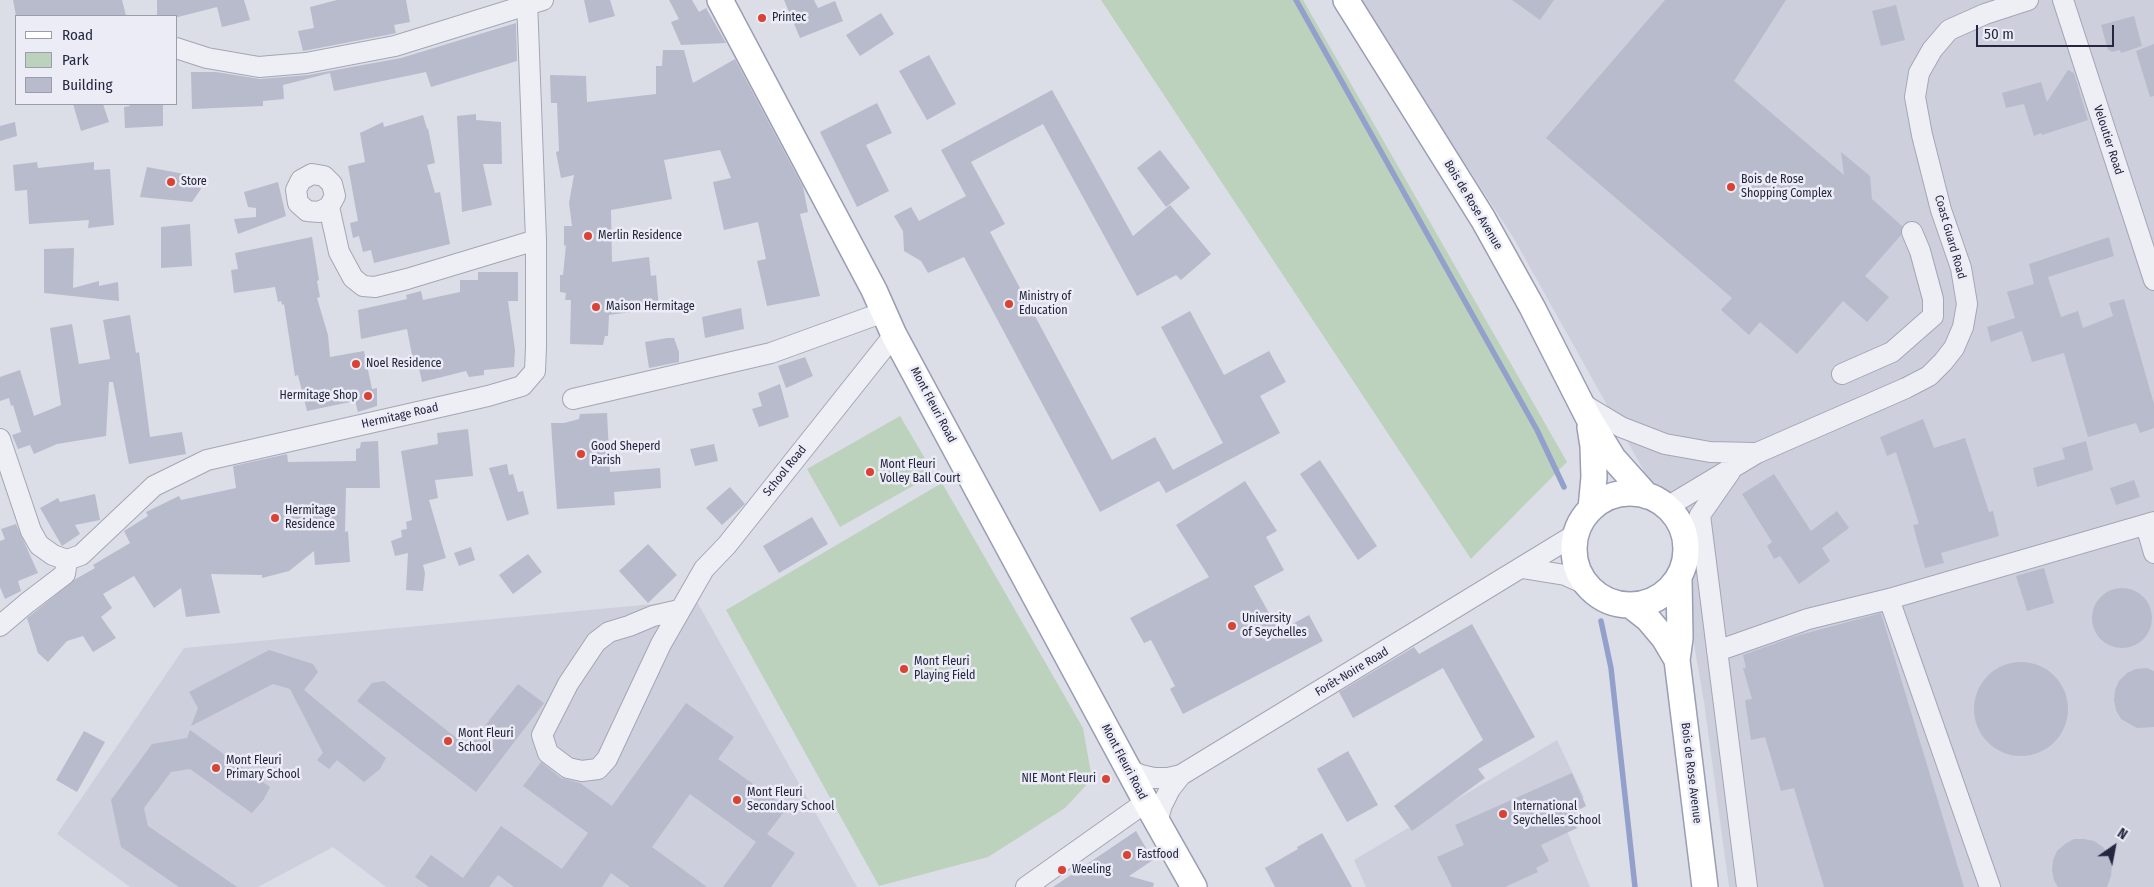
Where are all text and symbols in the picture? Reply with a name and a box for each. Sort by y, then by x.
place label: Printec [772,11,806,25]
marker: Printec [756,12,768,24]
legend [15,15,178,105]
scale bar [1979,15,2116,47]
text: 50 m [1984,25,2014,43]
text: Road [62,26,93,44]
text: Park [62,51,89,69]
text: Building [62,76,113,94]
street label: Veloutier Road [2090,103,2126,177]
street label: Bois de Rose Avenue [1441,158,1505,252]
place label: Bois de Rose Shopping Complex [1741,173,1832,201]
place label: Store [181,175,207,189]
marker: Store [165,176,177,188]
marker: Bois de Rose Shopping Complex [1725,181,1737,193]
street label: Coast Guard Road [1931,193,1969,281]
place label: Merlin Residence [598,229,682,243]
marker: Merlin Residence [582,230,594,242]
place label: Ministry of Education [1019,290,1071,318]
marker: Ministry of Education [1003,298,1015,310]
place label: Maison Hermitage [606,300,695,314]
marker: Maison Hermitage [590,301,602,313]
place label: Noel Residence [366,357,441,371]
marker: Noel Residence [350,358,362,370]
street label: Mont Fleuri Road [907,365,959,445]
place label: Hermitage Shop [280,389,358,403]
marker: Hermitage Shop [362,390,374,402]
street label: Hermitage Road [360,400,440,432]
place label: Good Sheperd Parish [591,440,661,468]
street label: School Road [760,443,810,499]
marker: Good Sheperd Parish [575,448,587,460]
place label: Mont Fleuri Volley Ball Court [880,458,960,486]
marker: Mont Fleuri Volley Ball Court [864,466,876,478]
place label: Hermitage Residence [285,504,336,532]
marker: Hermitage Residence [269,512,281,524]
place label: University of Seychelles [1242,612,1307,640]
marker: University of Seychelles [1226,620,1238,632]
street label: Forêt-Noire Road [1313,644,1391,700]
place label: Mont Fleuri Playing Field [914,655,975,683]
marker: Mont Fleuri Playing Field [898,663,910,675]
street label: Mont Fleuri Road [1098,722,1150,802]
street label: Bois de Rose Avenue [1678,722,1704,824]
place label: Mont Fleuri School [458,727,514,755]
marker: Mont Fleuri School [442,735,454,747]
place label: Mont Fleuri Primary School [226,754,300,782]
marker: Mont Fleuri Primary School [210,762,222,774]
place label: NIE Mont Fleuri [1022,772,1096,786]
marker: NIE Mont Fleuri [1100,773,1112,785]
place label: Mont Fleuri Secondary School [747,786,834,814]
marker: Mont Fleuri Secondary School [731,794,743,806]
place label: International Seychelles School [1513,800,1601,828]
marker: International Seychelles School [1497,808,1509,820]
north arrow [2089,822,2139,872]
text: N [2114,825,2131,843]
place label: Fastfood [1137,848,1179,862]
marker: Fastfood [1121,849,1133,861]
place label: Weeling [1072,863,1111,877]
marker: Weeling [1056,864,1068,876]

